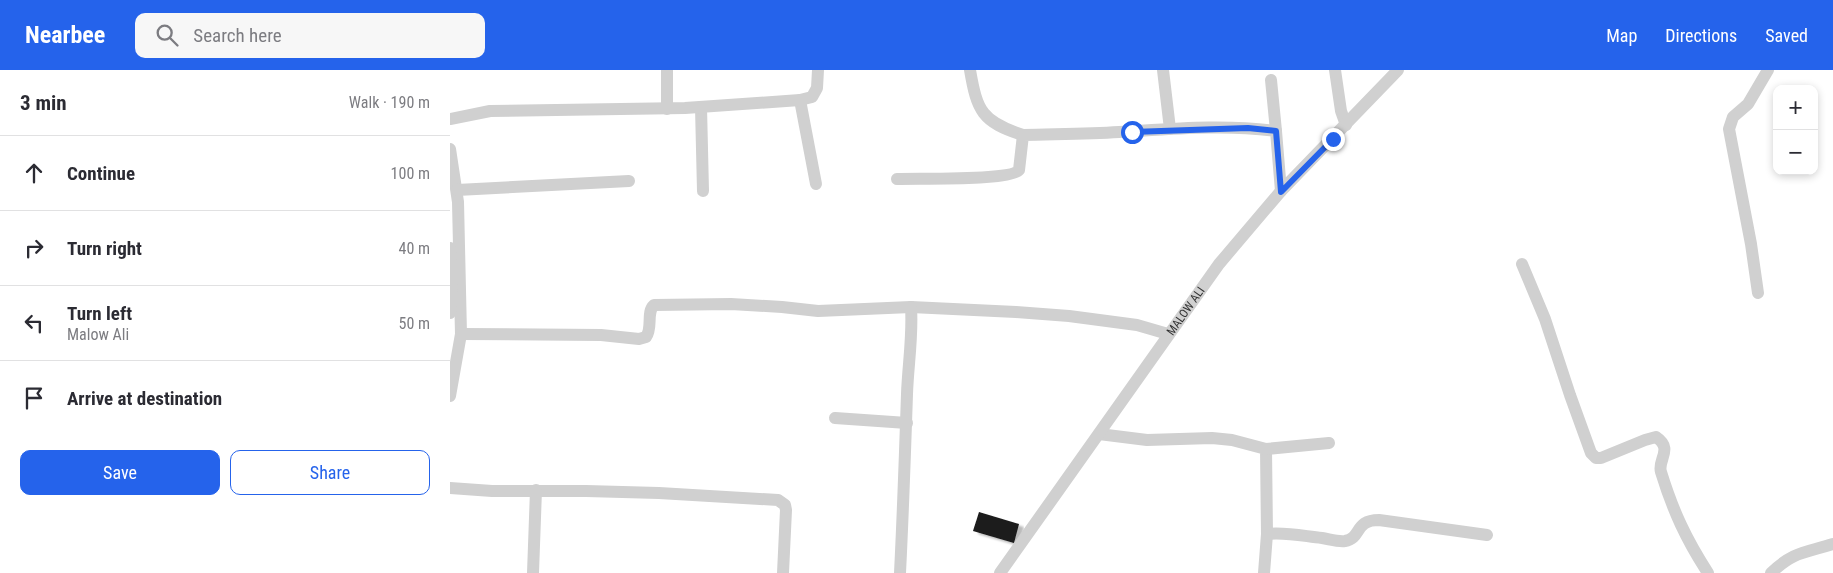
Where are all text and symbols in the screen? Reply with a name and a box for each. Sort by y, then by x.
search box [135,13,485,58]
text: Nearbee [25,21,105,49]
icon: search [153,21,181,49]
text: Search here [193,24,282,47]
text: Map [1606,25,1637,46]
text: Directions [1665,25,1737,46]
text: Saved [1765,25,1808,46]
map controls [1773,85,1818,175]
button: + [1773,85,1818,130]
text: 3 min [20,91,67,115]
text: Walk · 190 m [349,93,430,112]
route start [1121,121,1144,144]
route end [1322,128,1345,151]
button: − [1773,130,1818,175]
icon: ahead [20,159,48,187]
text: Continue [67,162,135,185]
text: 100 m [391,164,430,183]
icon: right [20,234,48,262]
text: Turn right [67,237,142,260]
text: 40 m [398,239,430,258]
street label: MALOW ALI [1164,284,1208,338]
text: Turn left [67,302,132,325]
icon: left [20,309,48,337]
text: 50 m [398,314,430,333]
text: Malow Ali [67,325,129,344]
icon: arrive [20,384,48,412]
text: Arrive at destination [67,387,222,410]
button: Save [20,450,220,495]
button: Share [230,450,430,495]

